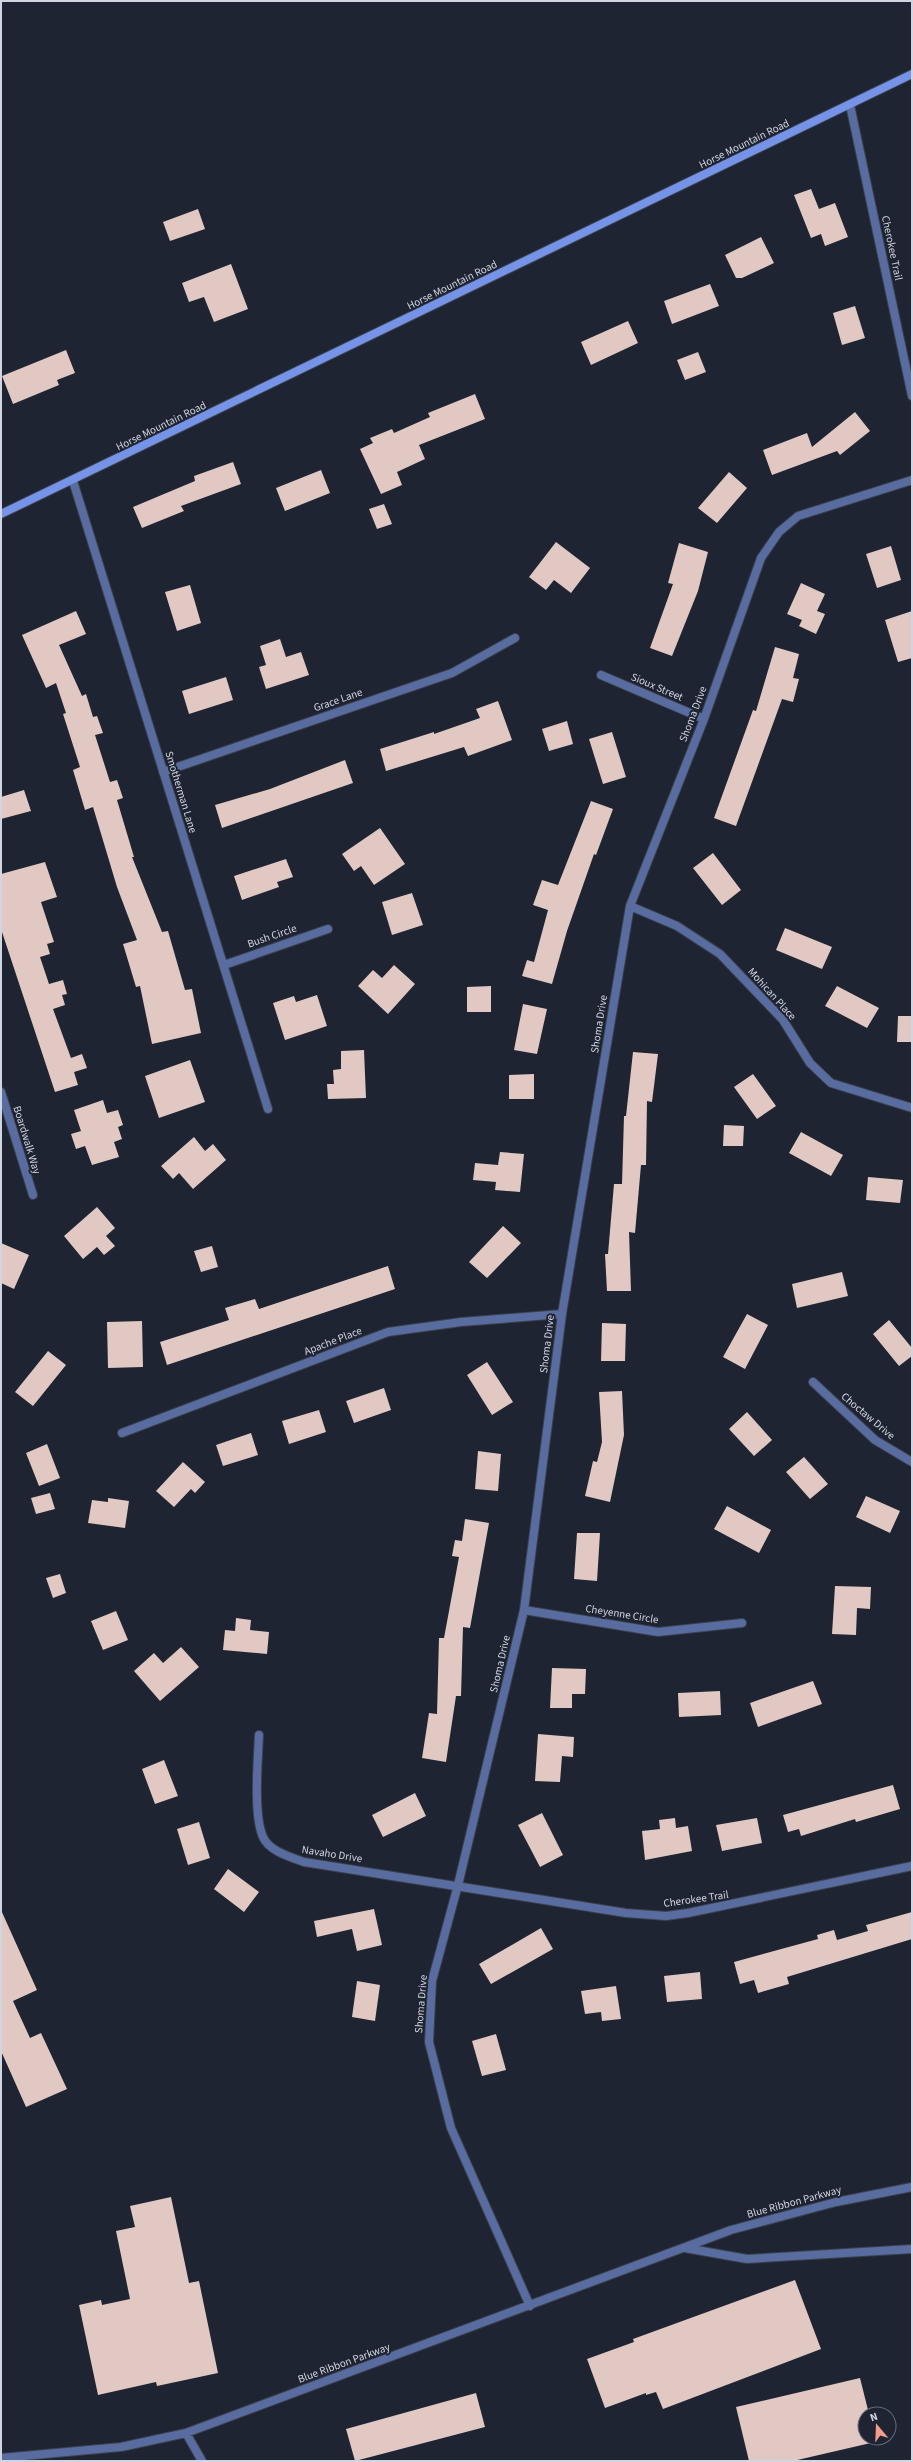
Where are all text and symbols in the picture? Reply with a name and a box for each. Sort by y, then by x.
street label: Horse Mountain Road [696,116,792,172]
street label: Cherokee Trail [878,214,906,282]
street label: Horse Mountain Road [404,257,500,313]
street label: Horse Mountain Road [113,398,209,454]
street label: Sioux Street [629,669,686,705]
street label: Shoma Drive [676,683,711,744]
street label: Grace Lane [312,684,365,715]
street label: Smotherman Lane [161,749,201,835]
street label: Bush Circle [245,920,299,951]
street label: Mohican Place [744,964,800,1024]
street label: Shoma Drive [587,993,611,1054]
street label: Boardwalk Way [10,1104,44,1176]
street label: Shoma Drive [536,1314,558,1374]
street label: Apache Place [302,1323,365,1359]
street label: Choctaw Drive [838,1389,899,1443]
street label: Cheyenne Circle [584,1601,660,1627]
street label: Shoma Drive [486,1633,514,1694]
street label: Navaho Drive [301,1842,364,1866]
street label: Cherokee Trail [662,1887,730,1911]
street label: Shoma Drive [411,1974,431,2034]
street label: Blue Ribbon Parkway [745,2182,843,2222]
street label: Blue Ribbon Parkway [296,2339,392,2387]
north arrow [857,2406,897,2446]
text: N [868,2409,880,2425]

